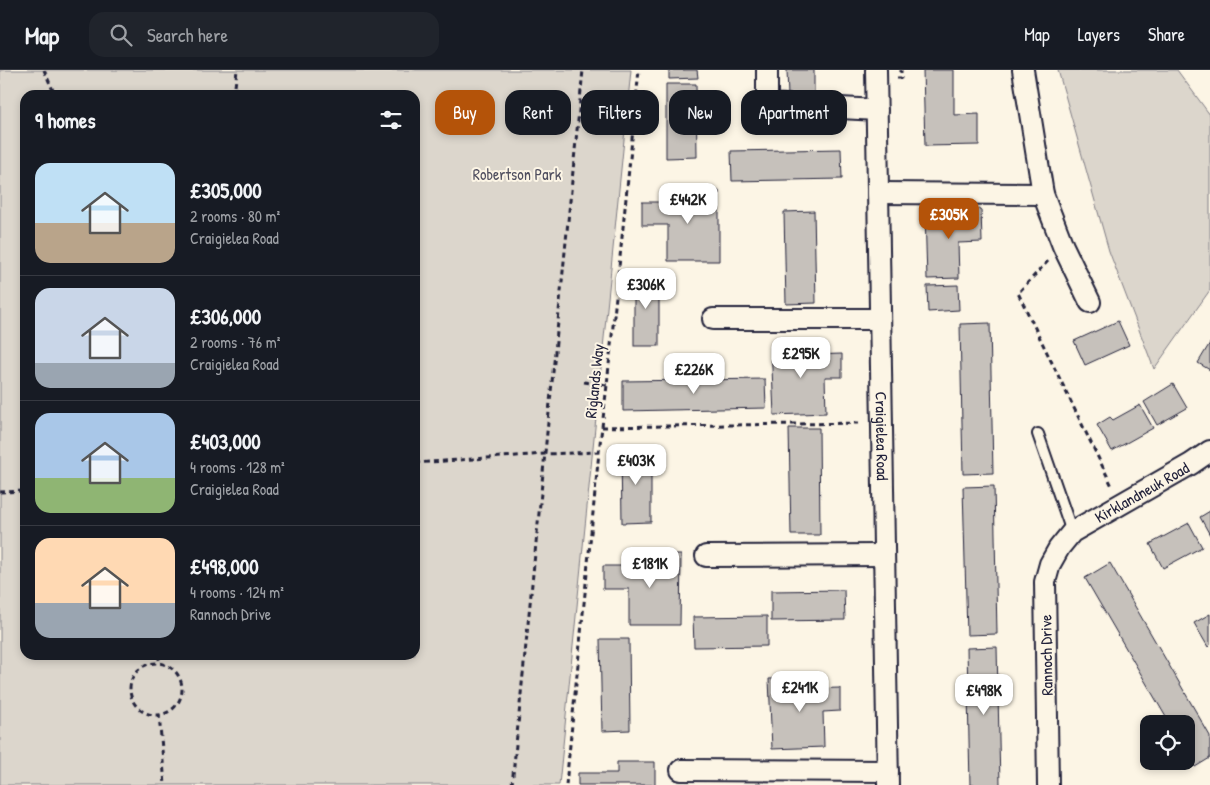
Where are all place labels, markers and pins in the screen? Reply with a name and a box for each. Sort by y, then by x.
pin: £442K [653,182,723,225]
pin: £305K [914,198,984,240]
pin: £306K [611,268,681,310]
pin: £295K [766,336,836,379]
pin: £226K [659,352,729,395]
pin: £403K [601,444,671,486]
pin: £181K [615,546,685,589]
pin: £241K [765,670,835,713]
pin: £498K [949,674,1019,716]

